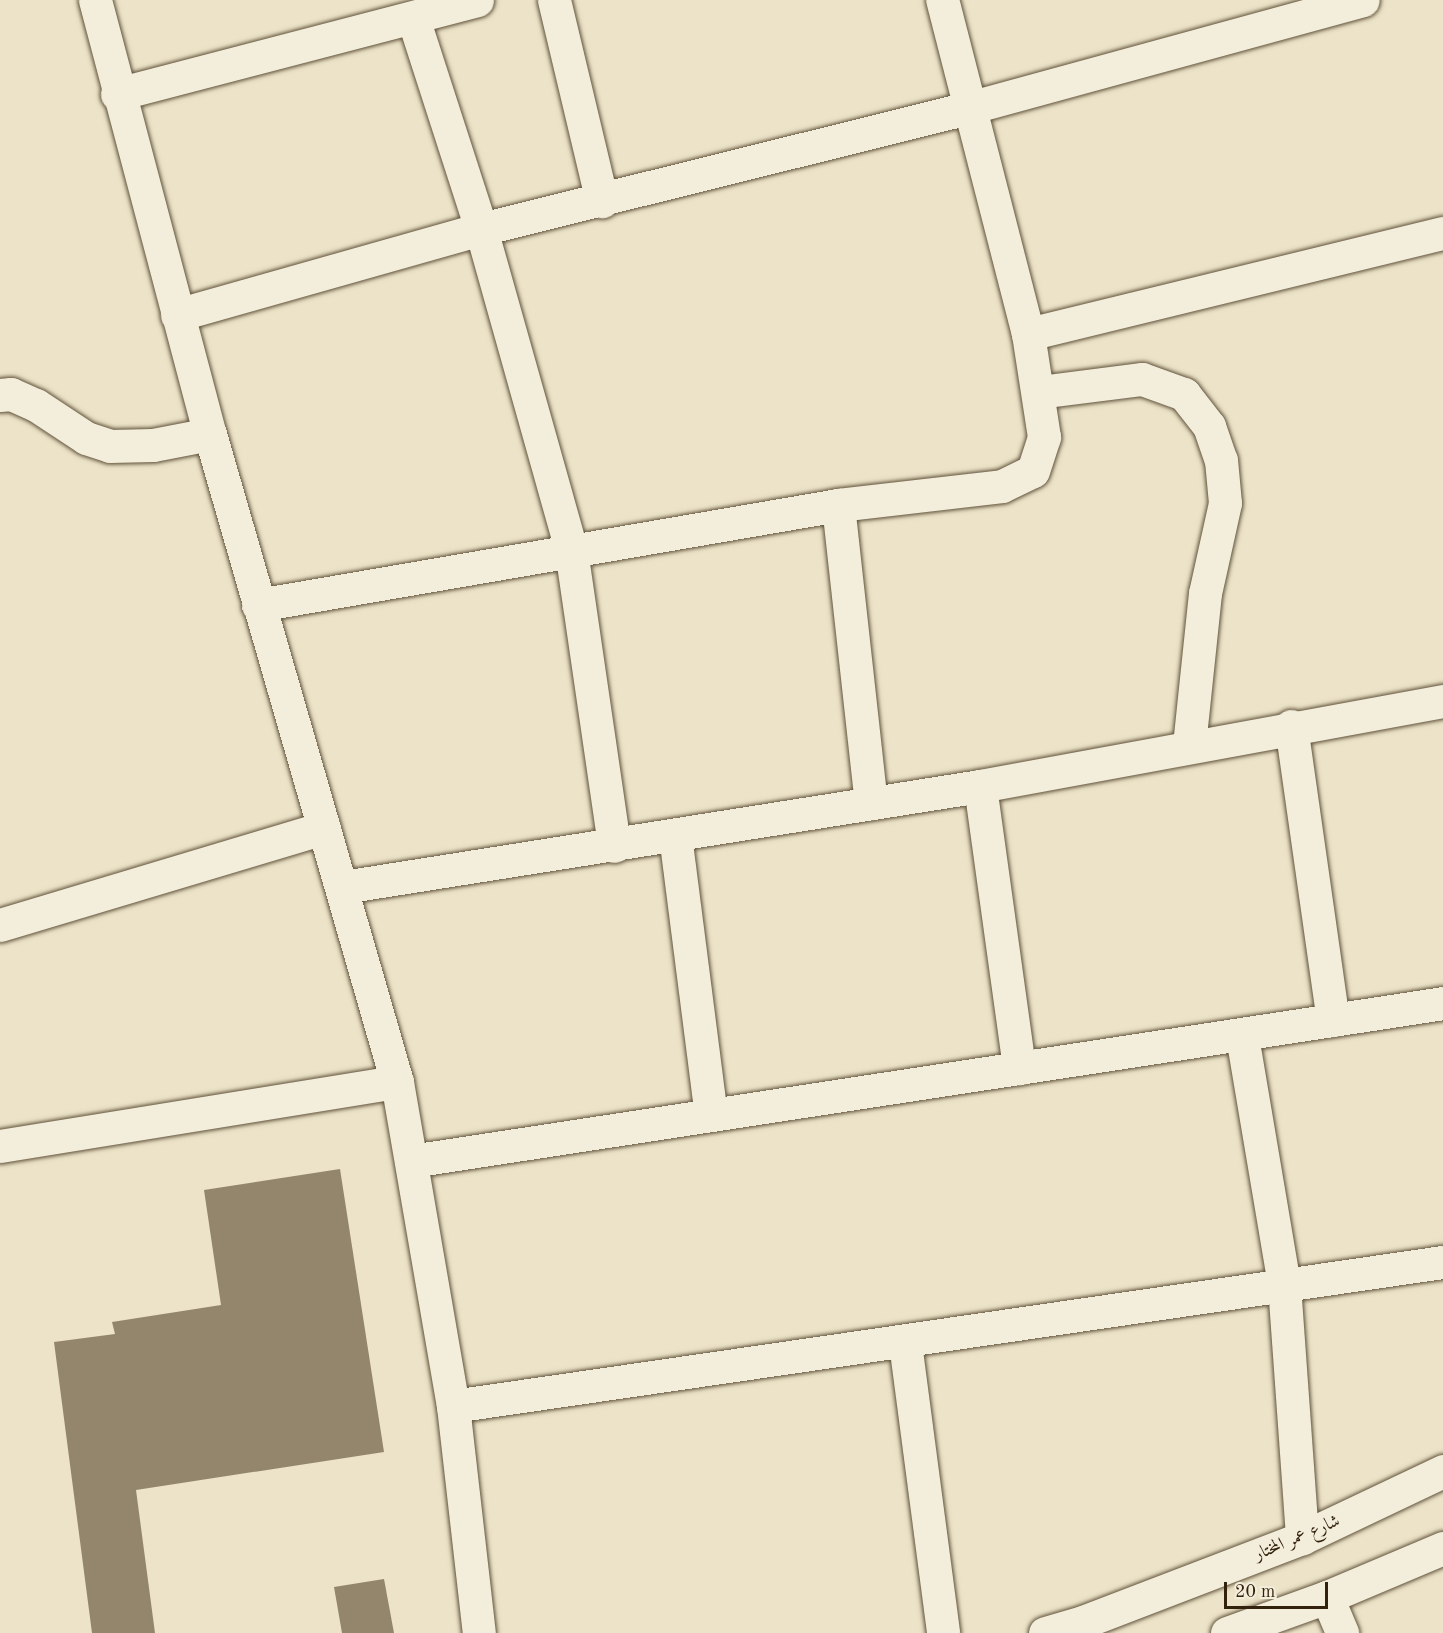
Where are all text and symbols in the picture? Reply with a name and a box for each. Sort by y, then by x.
street label: شارع عمر المختار [1251,1510,1343,1566]
scale bar [1227,1570,1330,1608]
text: 20 m [1235,1583,1275,1601]

